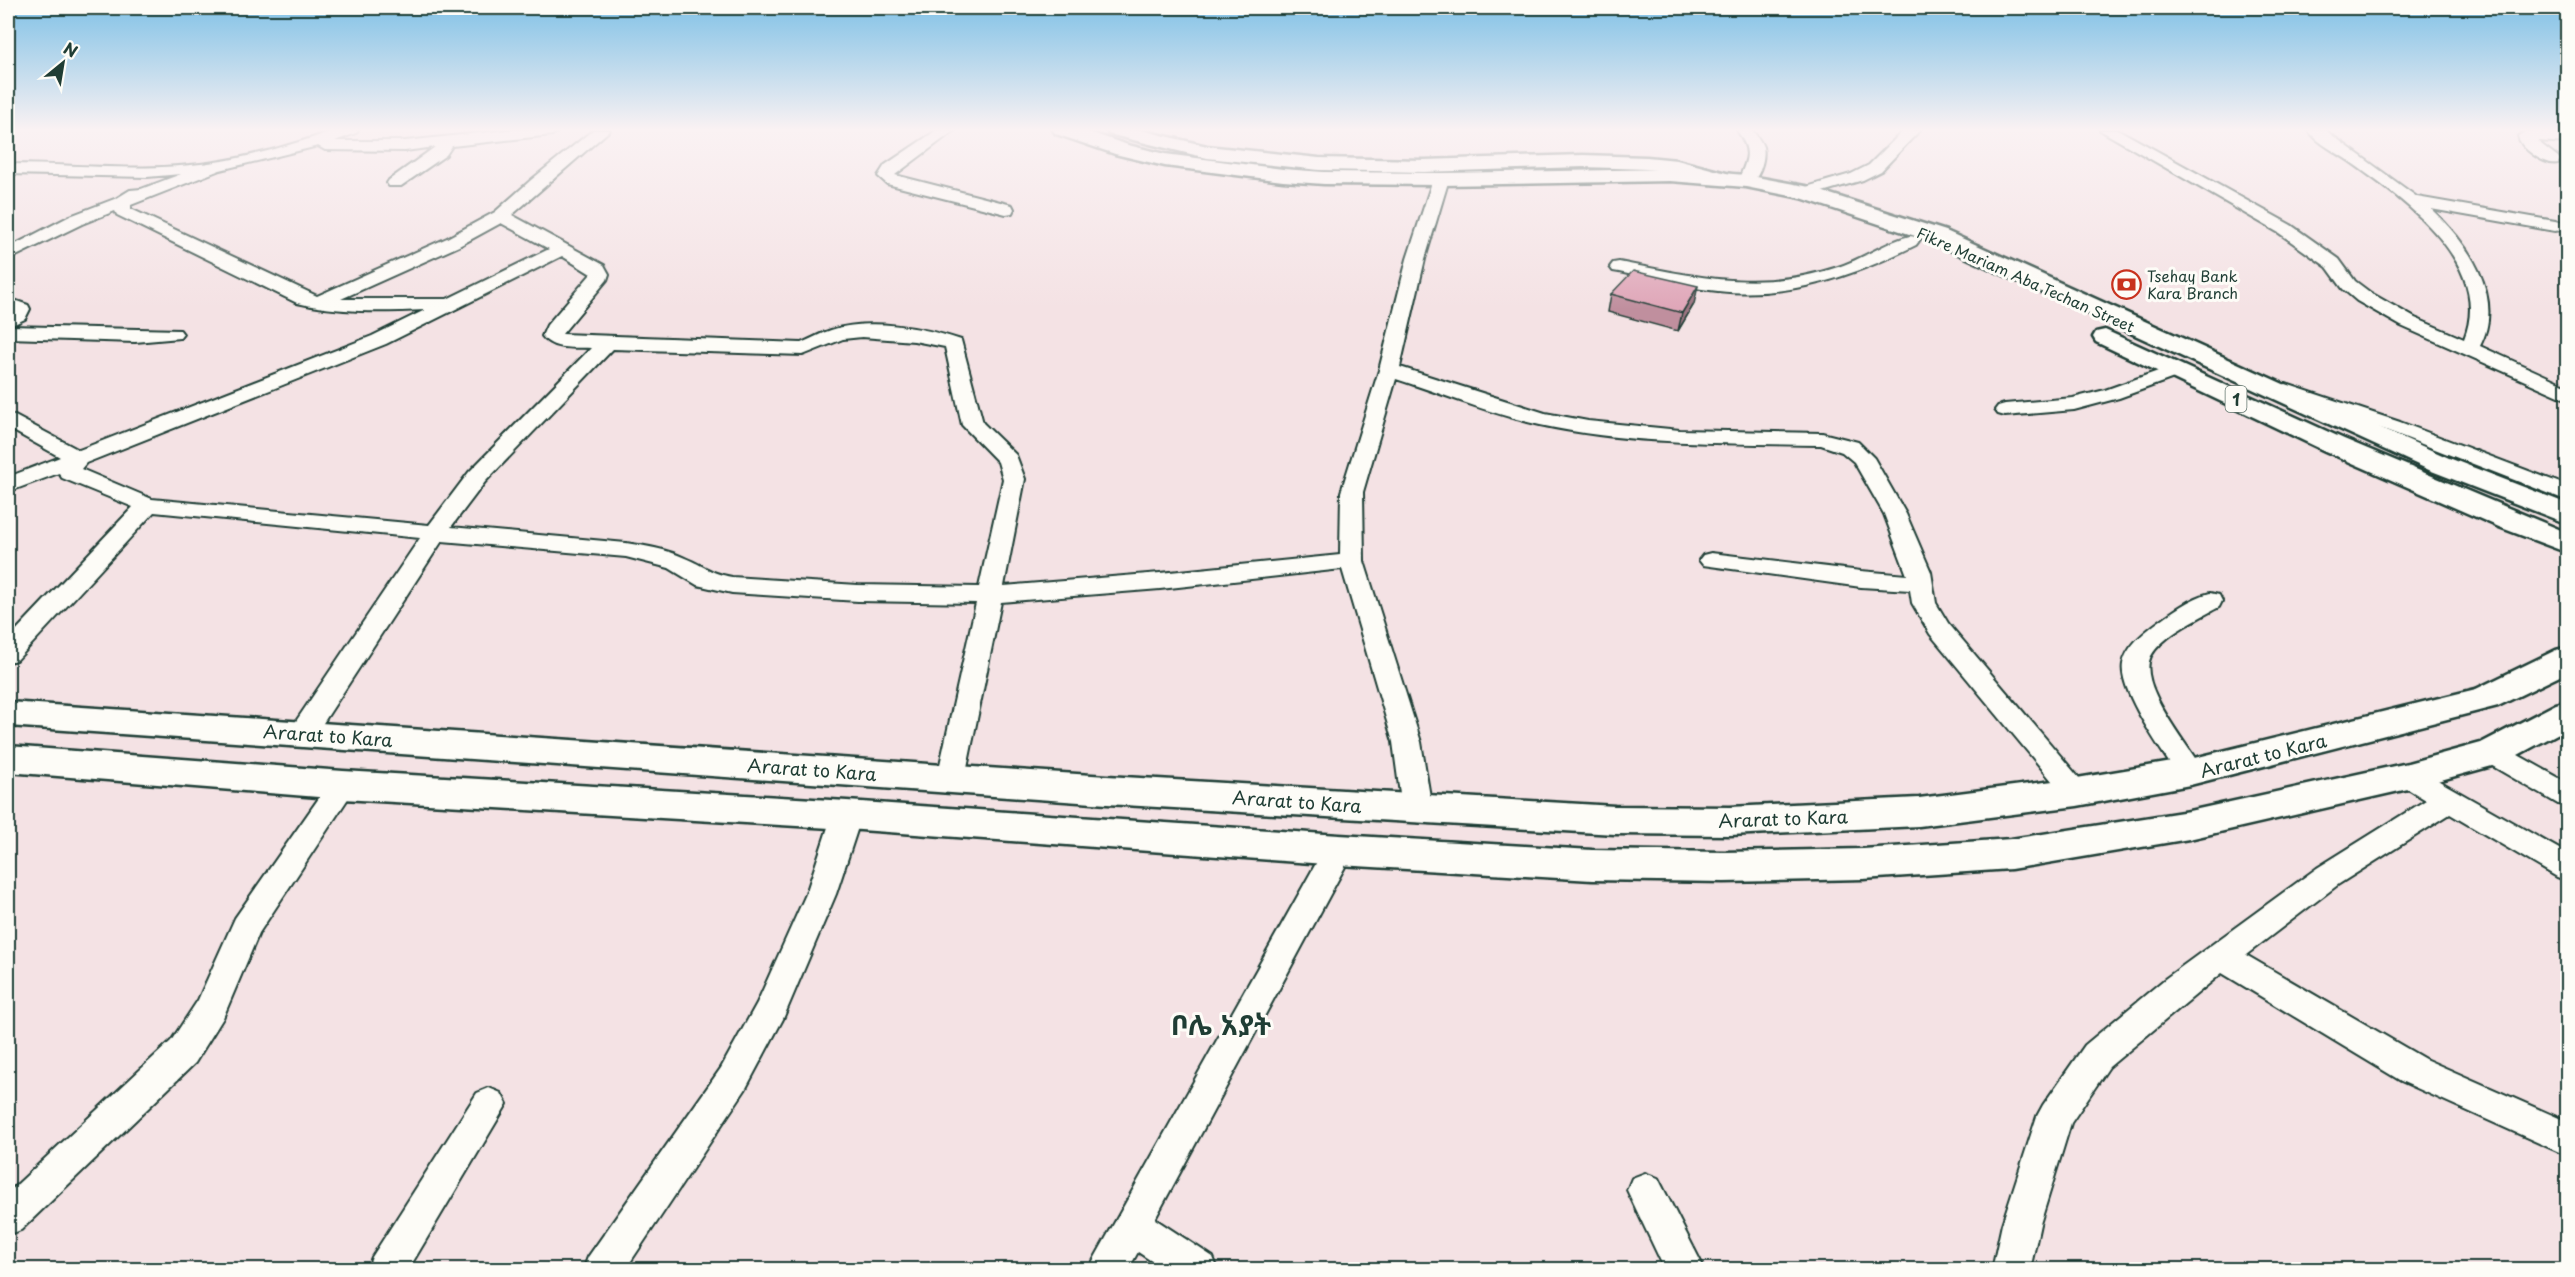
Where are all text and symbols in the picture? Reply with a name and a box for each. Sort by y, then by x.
north arrow [33,33,93,93]
text: N [60,36,82,63]
street label: Fikre Mariam Aba Techan Street [1913,220,2139,338]
place label: Tsehay Bank Kara Branch [2147,264,2238,304]
bank icon: Tsehay Bank Kara Branch [2110,268,2142,300]
road number: 1 [2226,386,2246,412]
street label: Ararat to Kara [262,717,394,753]
street label: Ararat to Kara [2197,726,2330,784]
street label: Ararat to Kara [746,751,878,787]
street label: Ararat to Kara [1231,783,1363,819]
street label: Ararat to Kara [1718,802,1849,834]
district label: ቦሌ አያት [1171,1002,1271,1045]

